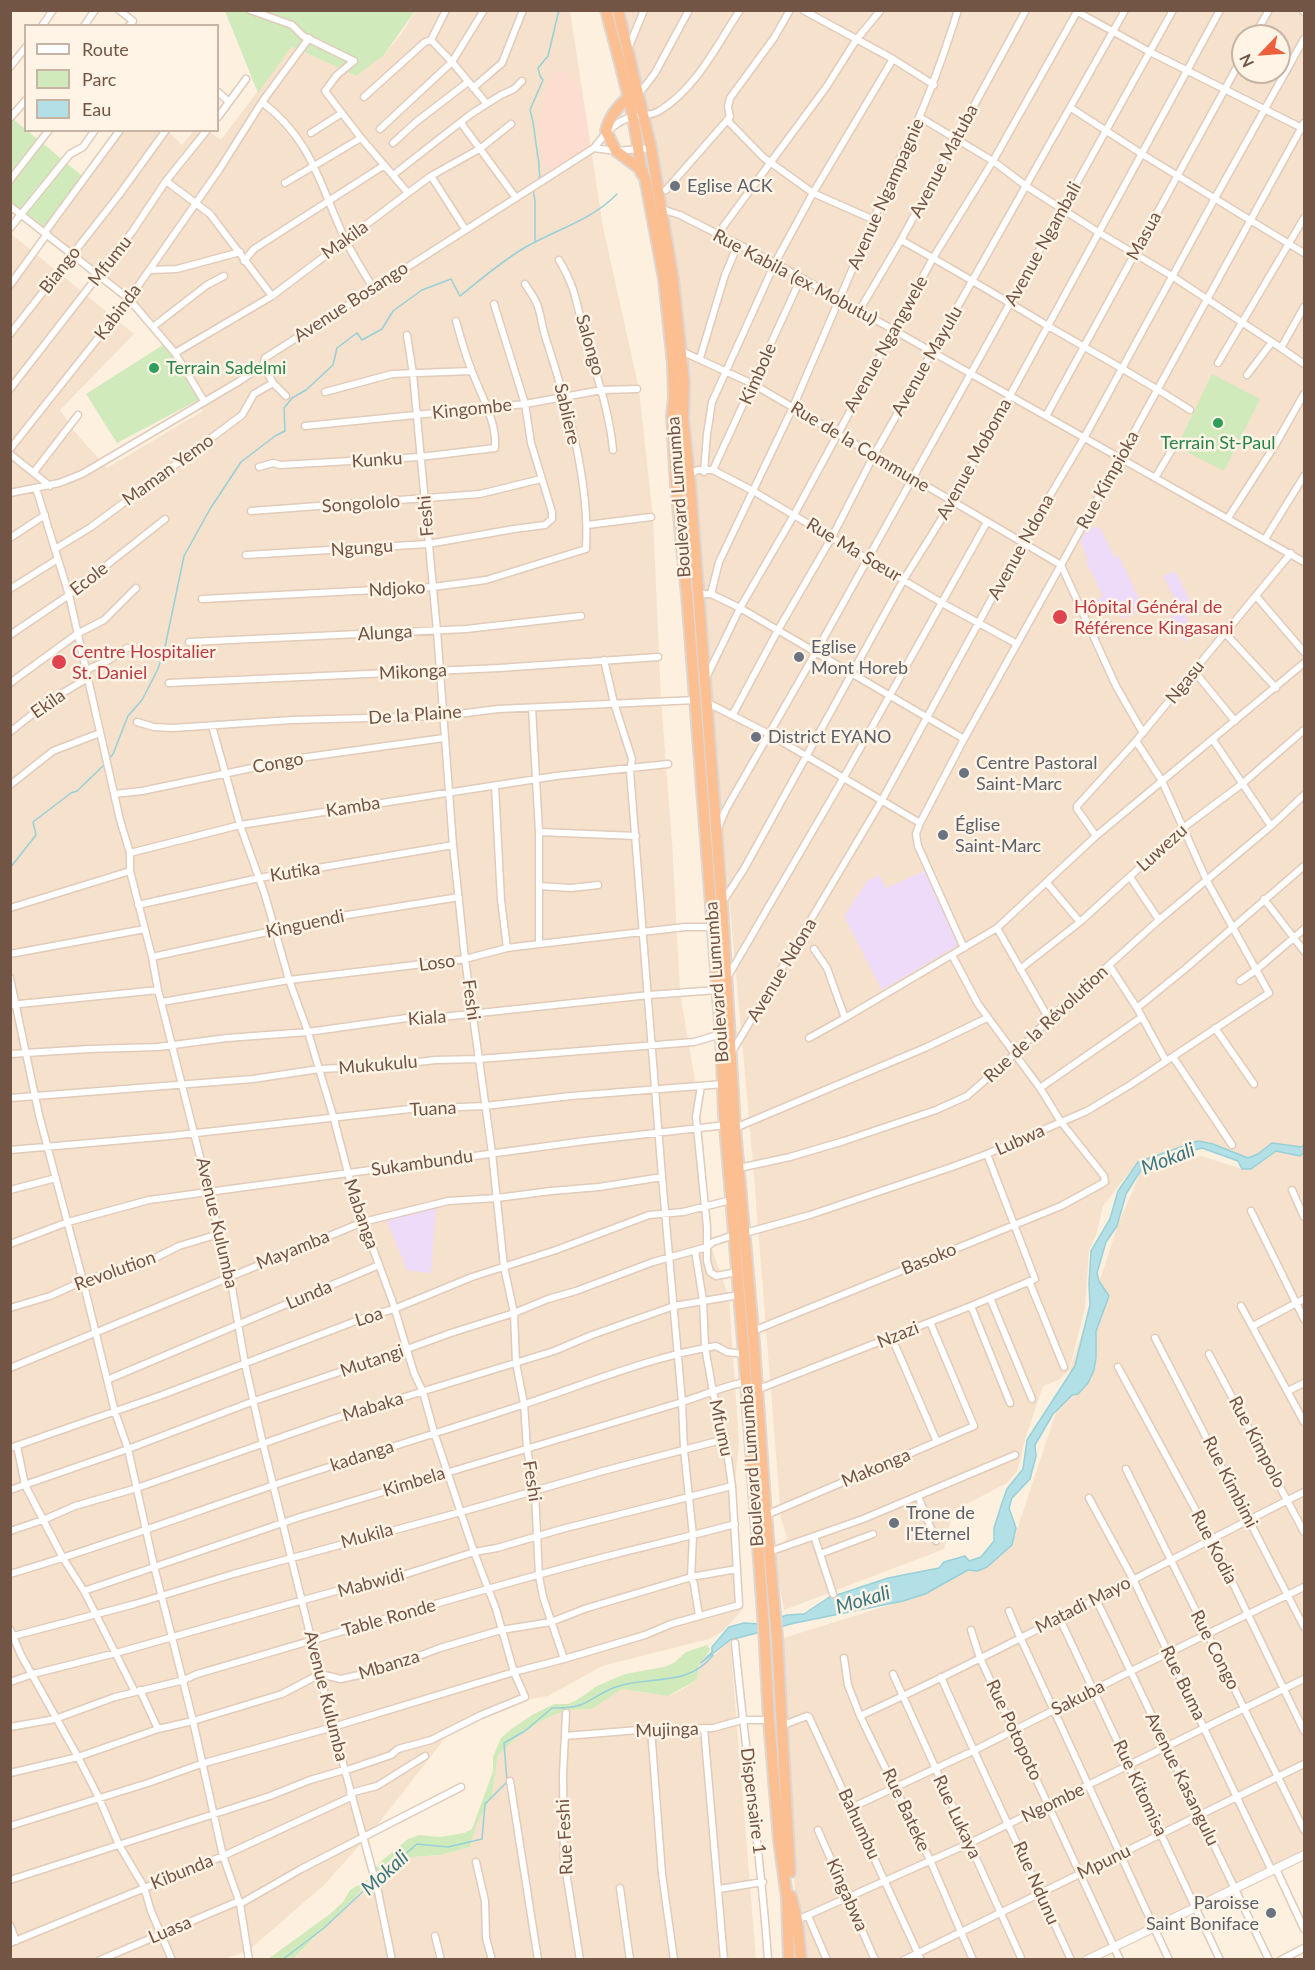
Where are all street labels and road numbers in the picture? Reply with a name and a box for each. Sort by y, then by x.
street label: Avenue Matuba [905,101,983,221]
street label: Avenue Ngampagnie [843,115,929,273]
street label: Avenue Ngambali [1000,178,1086,310]
street label: Masua [1122,208,1166,264]
street label: Makila [318,216,372,264]
street label: Rue Kabila (ex Mobutu) [709,224,881,330]
street label: Mfumu [84,232,136,290]
street label: Biango [35,242,85,298]
street label: Avenue Bosango [290,257,412,347]
street label: Avenue Ngangwele [840,272,932,416]
street label: Kabinda [90,280,146,344]
street label: Avenue Mayulu [887,302,967,420]
street label: Salongo [571,312,609,378]
street label: Kimbole [735,340,781,408]
street label: Sabliere [549,381,585,447]
street label: Kingombe [431,394,513,424]
street label: Avenue Moboma [932,395,1016,523]
street label: Rue de la Commune [787,397,933,497]
street label: Boulevard Lumumba [663,416,695,578]
street label: Rue Kimpioka [1072,427,1144,533]
street label: Maman Yemo [118,430,218,510]
street label: Kunku [351,447,403,473]
street label: Songololo [321,490,401,518]
street label: Avenue Ndona [983,491,1059,603]
street label: Feshi [413,495,439,537]
street label: Rue Ma Sœur [803,513,905,587]
street label: Ngungu [330,535,394,561]
street label: Ecole [66,557,112,601]
street label: Ndjoko [368,577,426,601]
street label: Alunga [357,621,413,645]
street label: Ngasu [1161,656,1209,708]
street label: Mikonga [378,659,448,685]
street label: Ekila [27,685,69,723]
street label: De la Plaine [368,701,462,729]
street label: Congo [251,748,305,778]
street label: Kamba [324,792,382,822]
street label: Luwezu [1132,820,1192,876]
street label: Kutika [268,857,322,887]
street label: Boulevard Lumumba [701,901,733,1063]
street label: Kinguendi [264,905,346,943]
street label: Avenue Ndona [743,914,821,1026]
street label: Loso [417,950,457,976]
street label: Rue de la Révolution [979,961,1113,1087]
street label: Feshi [457,978,485,1022]
street label: Kiala [407,1006,447,1030]
street label: Mukukulu [338,1051,418,1079]
street label: Tuana [409,1097,457,1121]
street label: Lubwa [992,1120,1048,1160]
street label: Sukambundu [370,1145,474,1181]
street label: Avenue Kulumba [191,1155,243,1291]
street label: Mabanga [339,1176,383,1252]
street label: Mayamba [253,1226,333,1274]
street label: Basoko [898,1238,960,1280]
street label: Revolution [71,1246,159,1296]
street label: Lunda [283,1276,335,1314]
street label: Loa [352,1302,386,1332]
street label: Nzazi [874,1317,922,1353]
street label: Mutangi [337,1340,407,1382]
street label: Boulevard Lumumba [736,1385,768,1547]
street label: Mabaka [340,1388,406,1426]
street label: Rue Kimpolo [1224,1392,1290,1492]
street label: Mfumu [704,1398,738,1458]
street label: Rue Kimbimi [1198,1433,1262,1531]
street label: kadanga [328,1436,396,1476]
street label: Makonga [838,1444,914,1492]
street label: Feshi [518,1459,546,1503]
street label: Kimbela [380,1462,448,1502]
street label: Rue Kodia [1186,1507,1242,1587]
street label: Mukila [338,1519,396,1553]
street label: Mabwidi [335,1564,407,1602]
street label: Matadi Mayo [1032,1572,1134,1638]
street label: Table Ronde [340,1594,438,1642]
street label: Rue Congo [1186,1607,1244,1693]
street label: Avenue Kulumba [299,1628,353,1764]
street label: Rue Buma [1156,1642,1210,1724]
street label: Mbanza [356,1646,422,1684]
street label: Sakuba [1048,1675,1108,1721]
street label: Rue Potopoto [981,1676,1047,1784]
street label: Avenue Kasangulu [1140,1709,1224,1849]
street label: Mujinga [635,1718,699,1742]
street label: Rue Kitomisa [1108,1736,1172,1840]
street label: Dispensaire 1 [736,1747,770,1855]
street label: Rue Bateke [877,1765,935,1855]
street label: Rue Lukaya [928,1772,986,1862]
street label: Ngombe [1018,1779,1088,1827]
street label: Bahumbu [833,1785,885,1863]
street label: Rue Feshi [552,1798,578,1876]
street label: Rue Ndunu [1008,1838,1064,1928]
street label: Mpunu [1074,1840,1134,1884]
street label: Kibunda [148,1850,216,1894]
street label: Kingabwa [821,1855,873,1935]
street label: Luasa [145,1911,195,1949]

